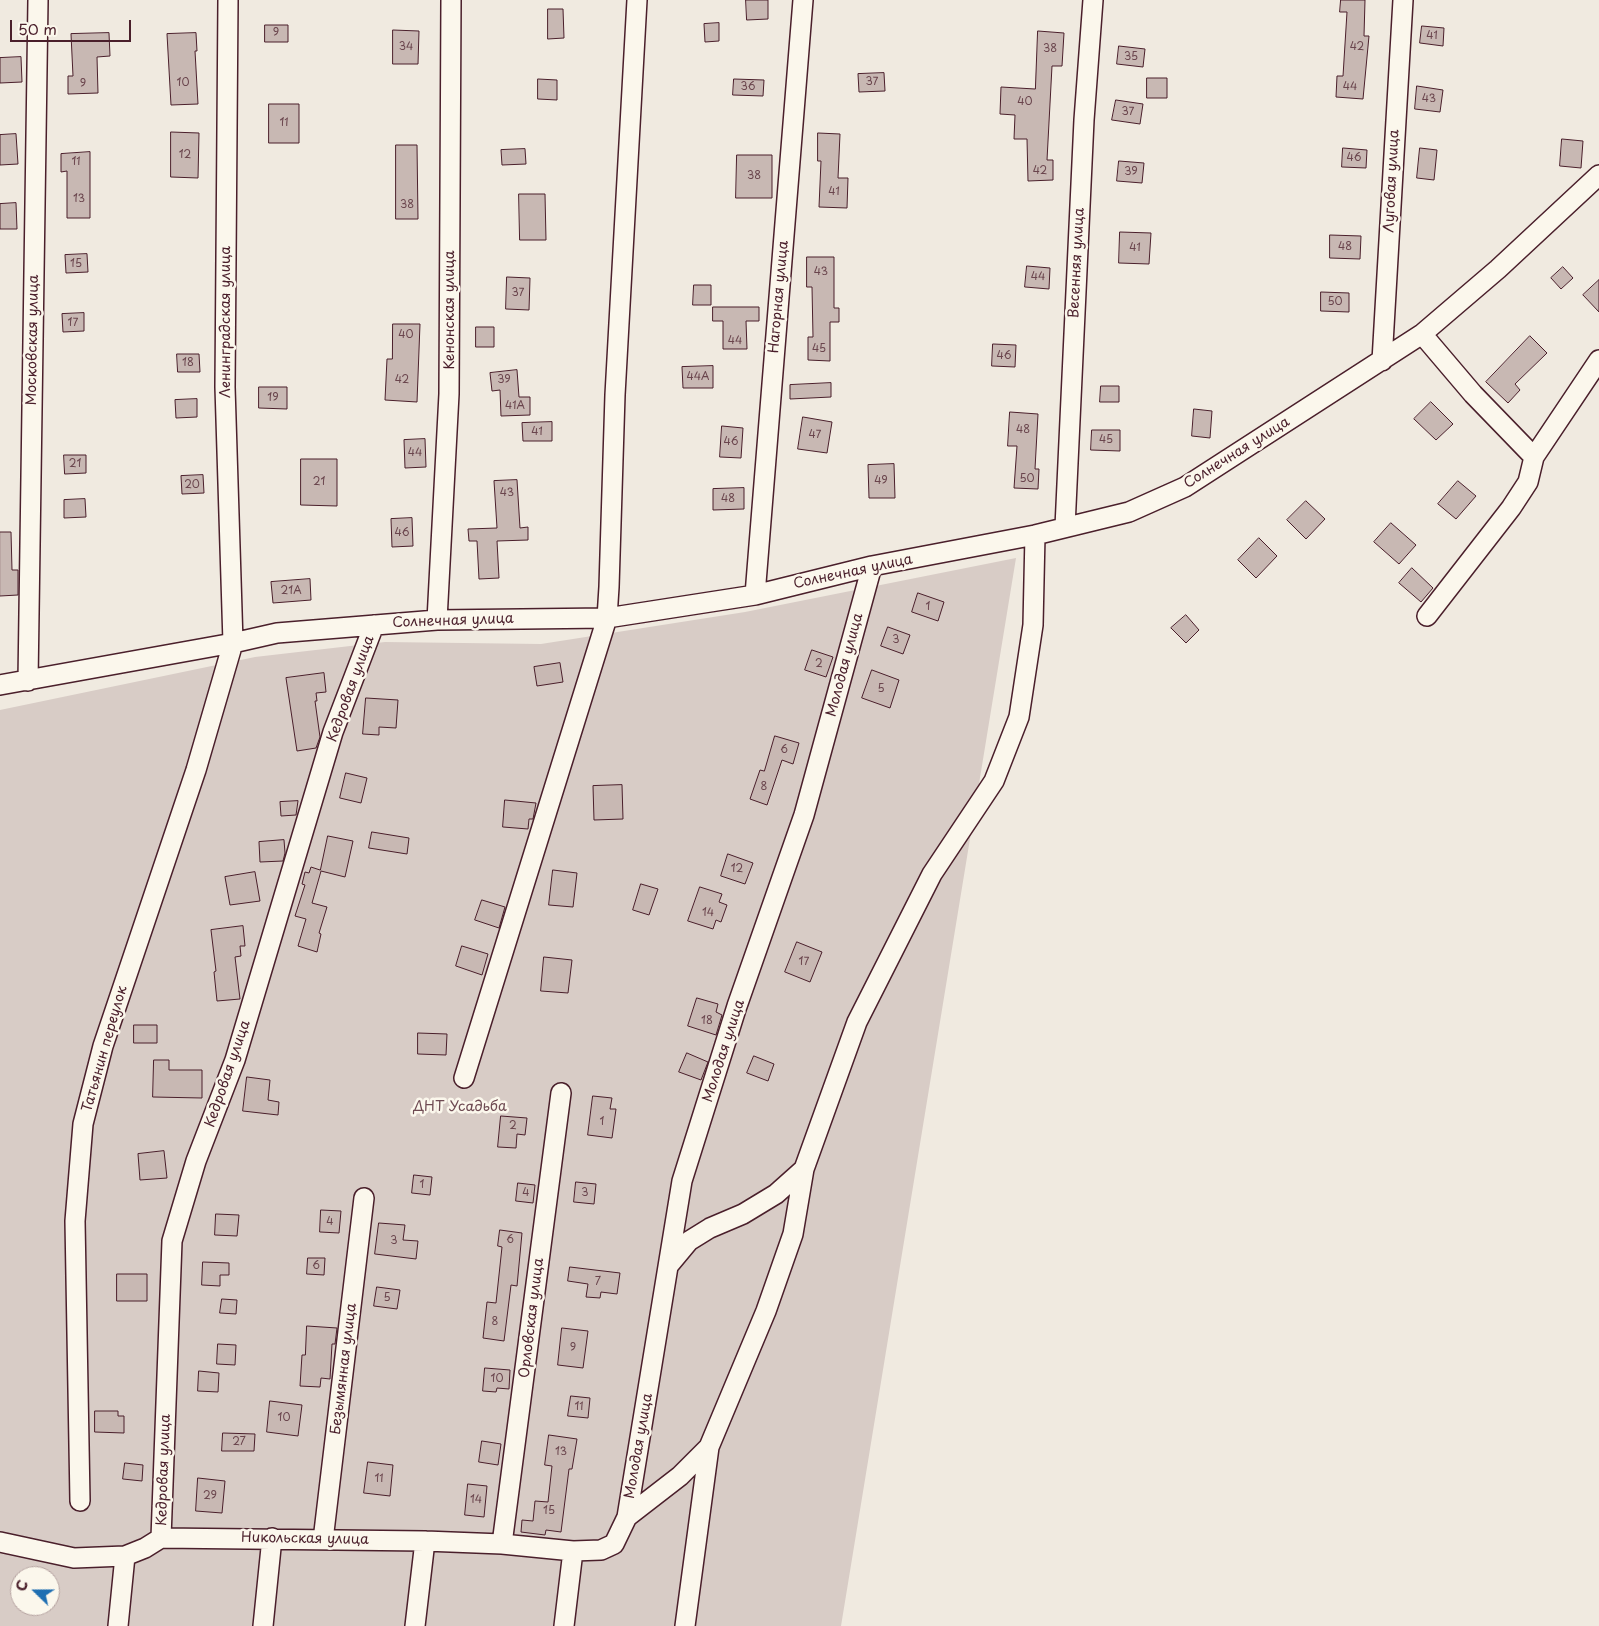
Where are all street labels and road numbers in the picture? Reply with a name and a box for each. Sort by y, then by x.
street label: Луговая улица [1381,129,1403,233]
street label: Весенняя улица [1066,207,1088,319]
street label: Нагорная улица [766,240,792,354]
street label: Ленинградская улица [218,246,234,398]
street label: Кенонская улица [442,250,458,370]
street label: Московская улица [23,274,43,406]
street label: Солнечная улица [1181,414,1293,492]
street label: Солнечная улица [792,551,914,593]
street label: Солнечная улица [392,610,514,632]
street label: Молодая улица [823,611,867,719]
street label: Кедровая улица [324,633,378,745]
street label: Татьянин переулок [79,984,131,1114]
street label: Молодая улица [700,998,748,1104]
street label: Кедровая улица [202,1018,254,1130]
street label: Орловская улица [516,1257,548,1379]
street label: Безымянная улица [328,1302,360,1436]
street label: Молодая улица [621,1392,657,1500]
street label: Кедровая улица [154,1414,174,1526]
street label: Никольская улица [241,1529,369,1549]

